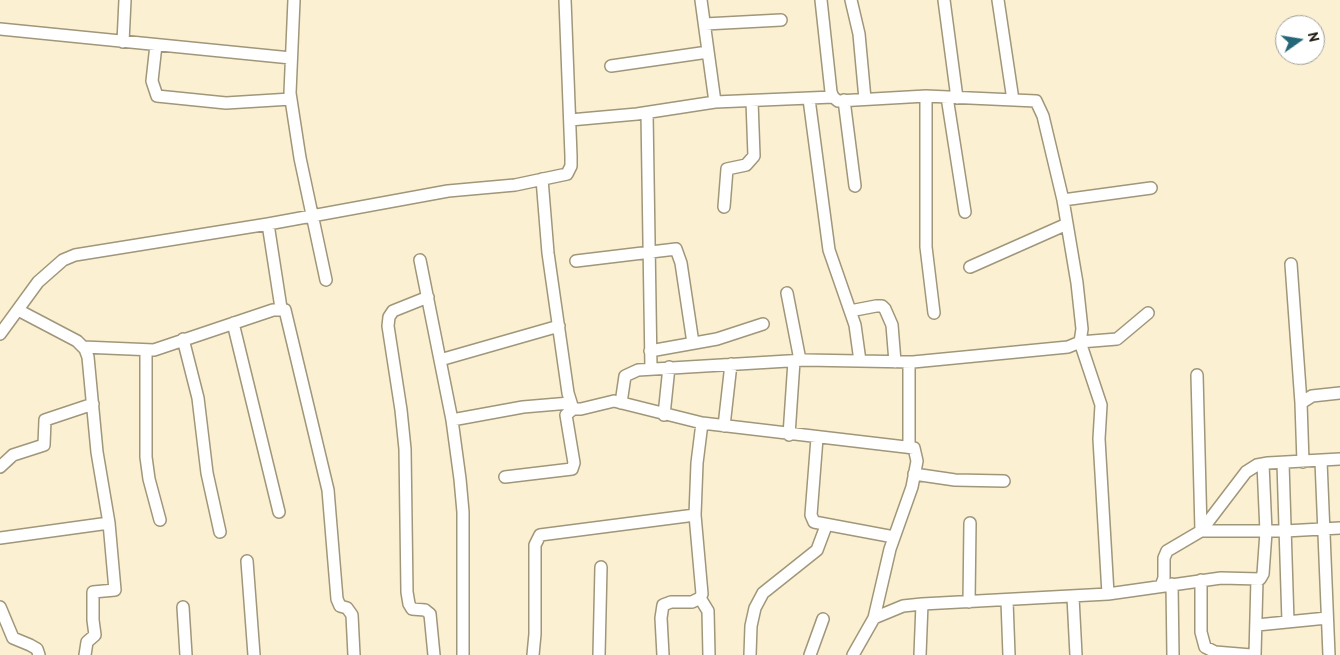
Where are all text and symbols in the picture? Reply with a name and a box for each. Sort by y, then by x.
north arrow [1275,15,1325,65]
text: N [1304,30,1323,43]

